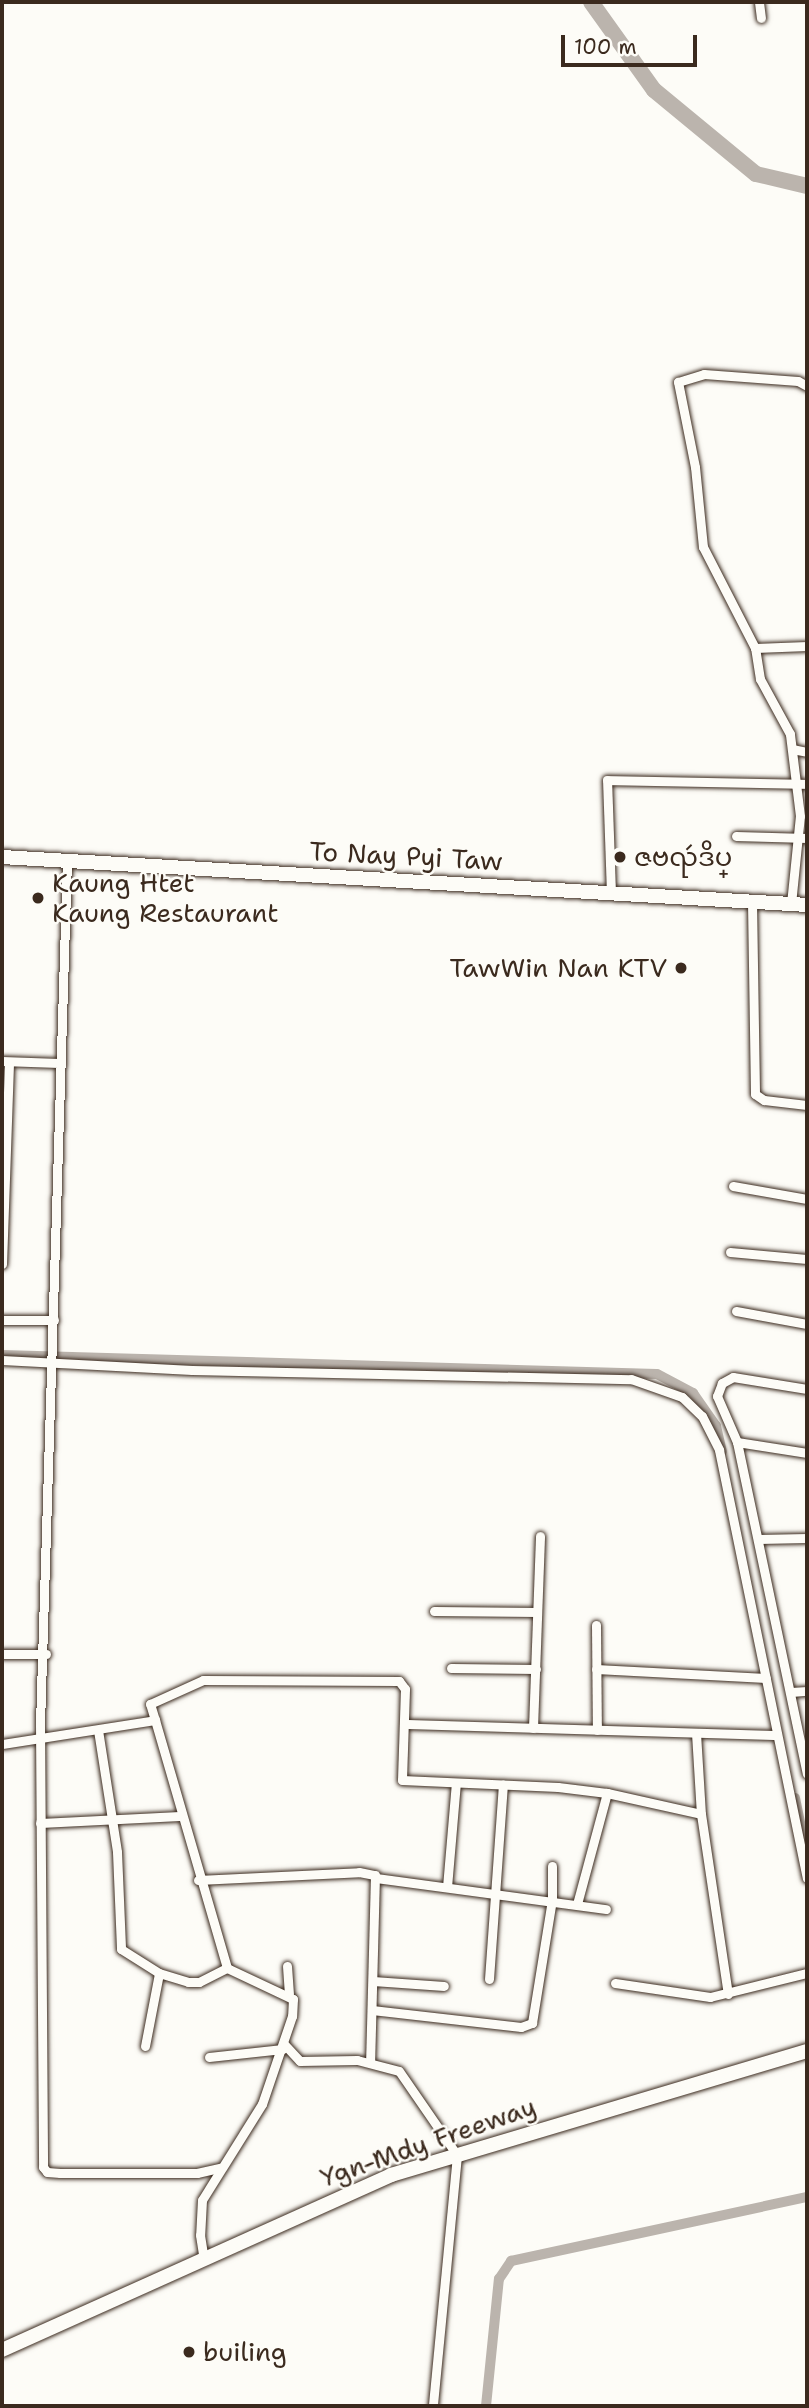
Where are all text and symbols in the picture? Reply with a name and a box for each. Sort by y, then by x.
scale bar [564,21,700,65]
text: 100 m [574,33,637,61]
street label: To Nay Pyi Taw [309,835,503,877]
place label: ဇဗၺဴဒိပ္ [634,841,732,873]
marker: ဇဗၺဴဒိပ္ [612,849,628,865]
place label: Kaung Htet Kaung Restaurant [52,867,279,928]
marker: Kaung Htet Kaung Restaurant [30,890,46,906]
place label: TawWin Nan KTV [449,952,667,984]
marker: TawWin Nan KTV [673,960,689,976]
street label: Ygn-Mdy Freeway [316,2090,540,2194]
place label: builing [203,2336,287,2368]
marker: builing [181,2344,197,2360]

